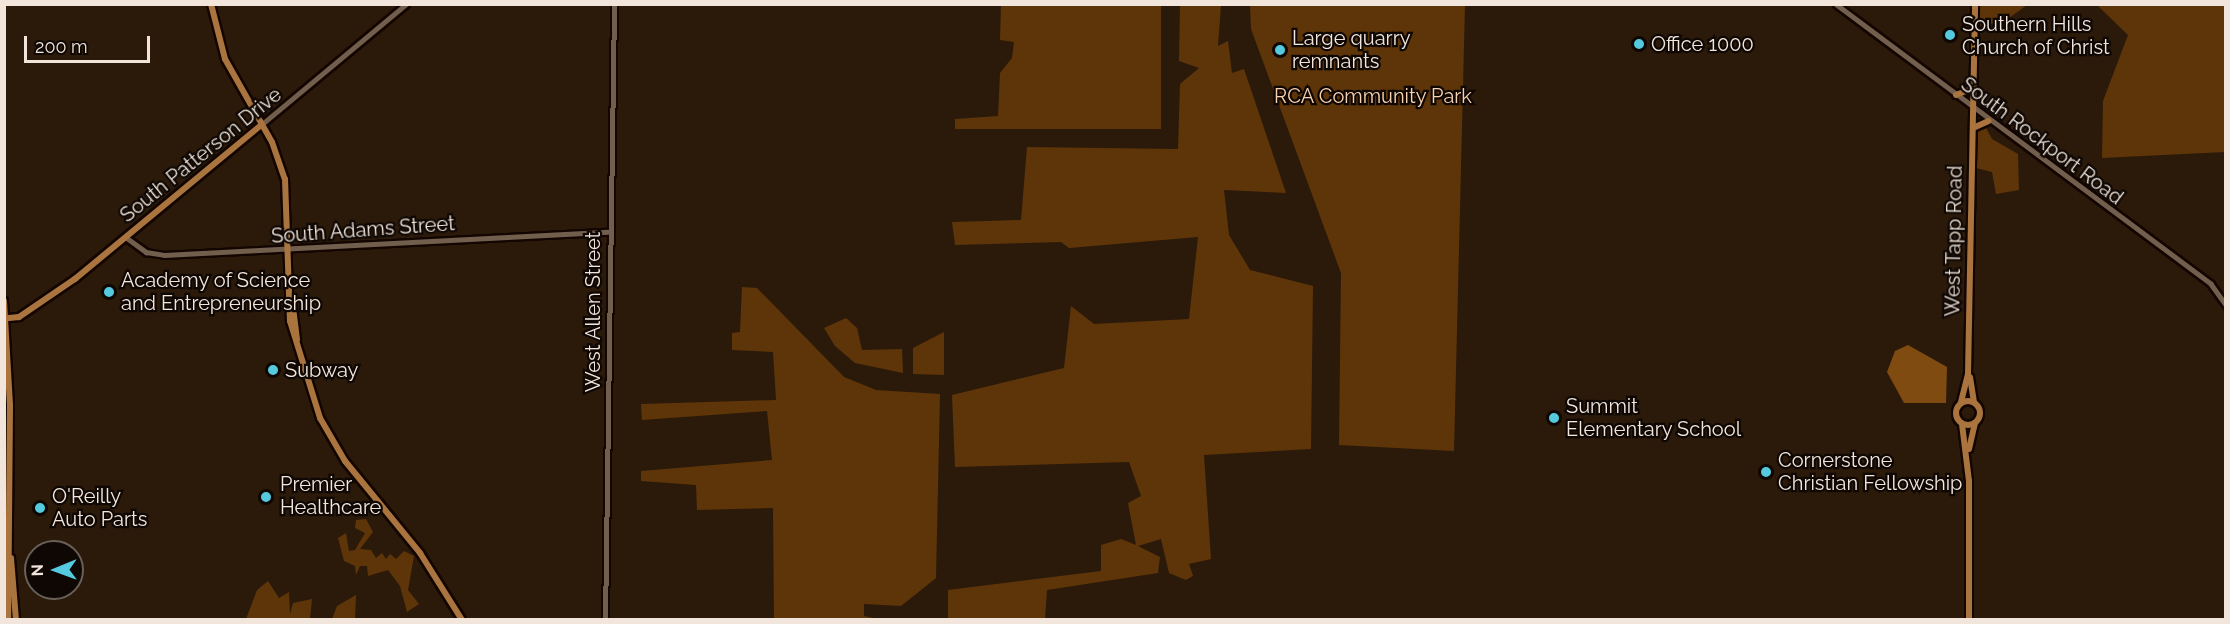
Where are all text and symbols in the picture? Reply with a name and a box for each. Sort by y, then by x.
place label: Southern Hills Church of Christ [1962,12,2110,59]
scale bar [27,24,153,62]
place label: Large quarry remnants [1292,27,1410,74]
marker: Southern Hills Church of Christ [1943,28,1957,42]
place label: Office 1000 [1651,32,1754,56]
text: 200 m [35,36,88,57]
marker: Office 1000 [1632,37,1646,51]
marker: Large quarry remnants [1273,43,1287,57]
street label: South Rockport Road [1956,72,2128,210]
street label: South Patterson Drive [116,83,286,227]
park label: RCA Community Park [1274,84,1472,108]
street label: West Tapp Road [1941,165,1967,317]
street label: South Adams Street [270,212,456,248]
street label: West Allen Street [581,231,605,393]
place label: Academy of Science and Entrepreneurship [121,268,321,315]
marker: Academy of Science and Entrepreneurship [102,285,116,299]
place label: Subway [285,358,358,382]
marker: Subway [266,363,280,377]
place label: Summit Elementary School [1566,394,1742,441]
marker: Summit Elementary School [1547,411,1561,425]
place label: Cornerstone Christian Fellowship [1778,448,1962,495]
marker: Cornerstone Christian Fellowship [1759,465,1773,479]
place label: Premier Healthcare [280,473,381,520]
place label: O'Reilly Auto Parts [52,484,147,531]
marker: Premier Healthcare [257,488,275,506]
marker: O'Reilly Auto Parts [33,501,47,515]
north arrow [24,540,84,600]
text: N [28,564,47,577]

